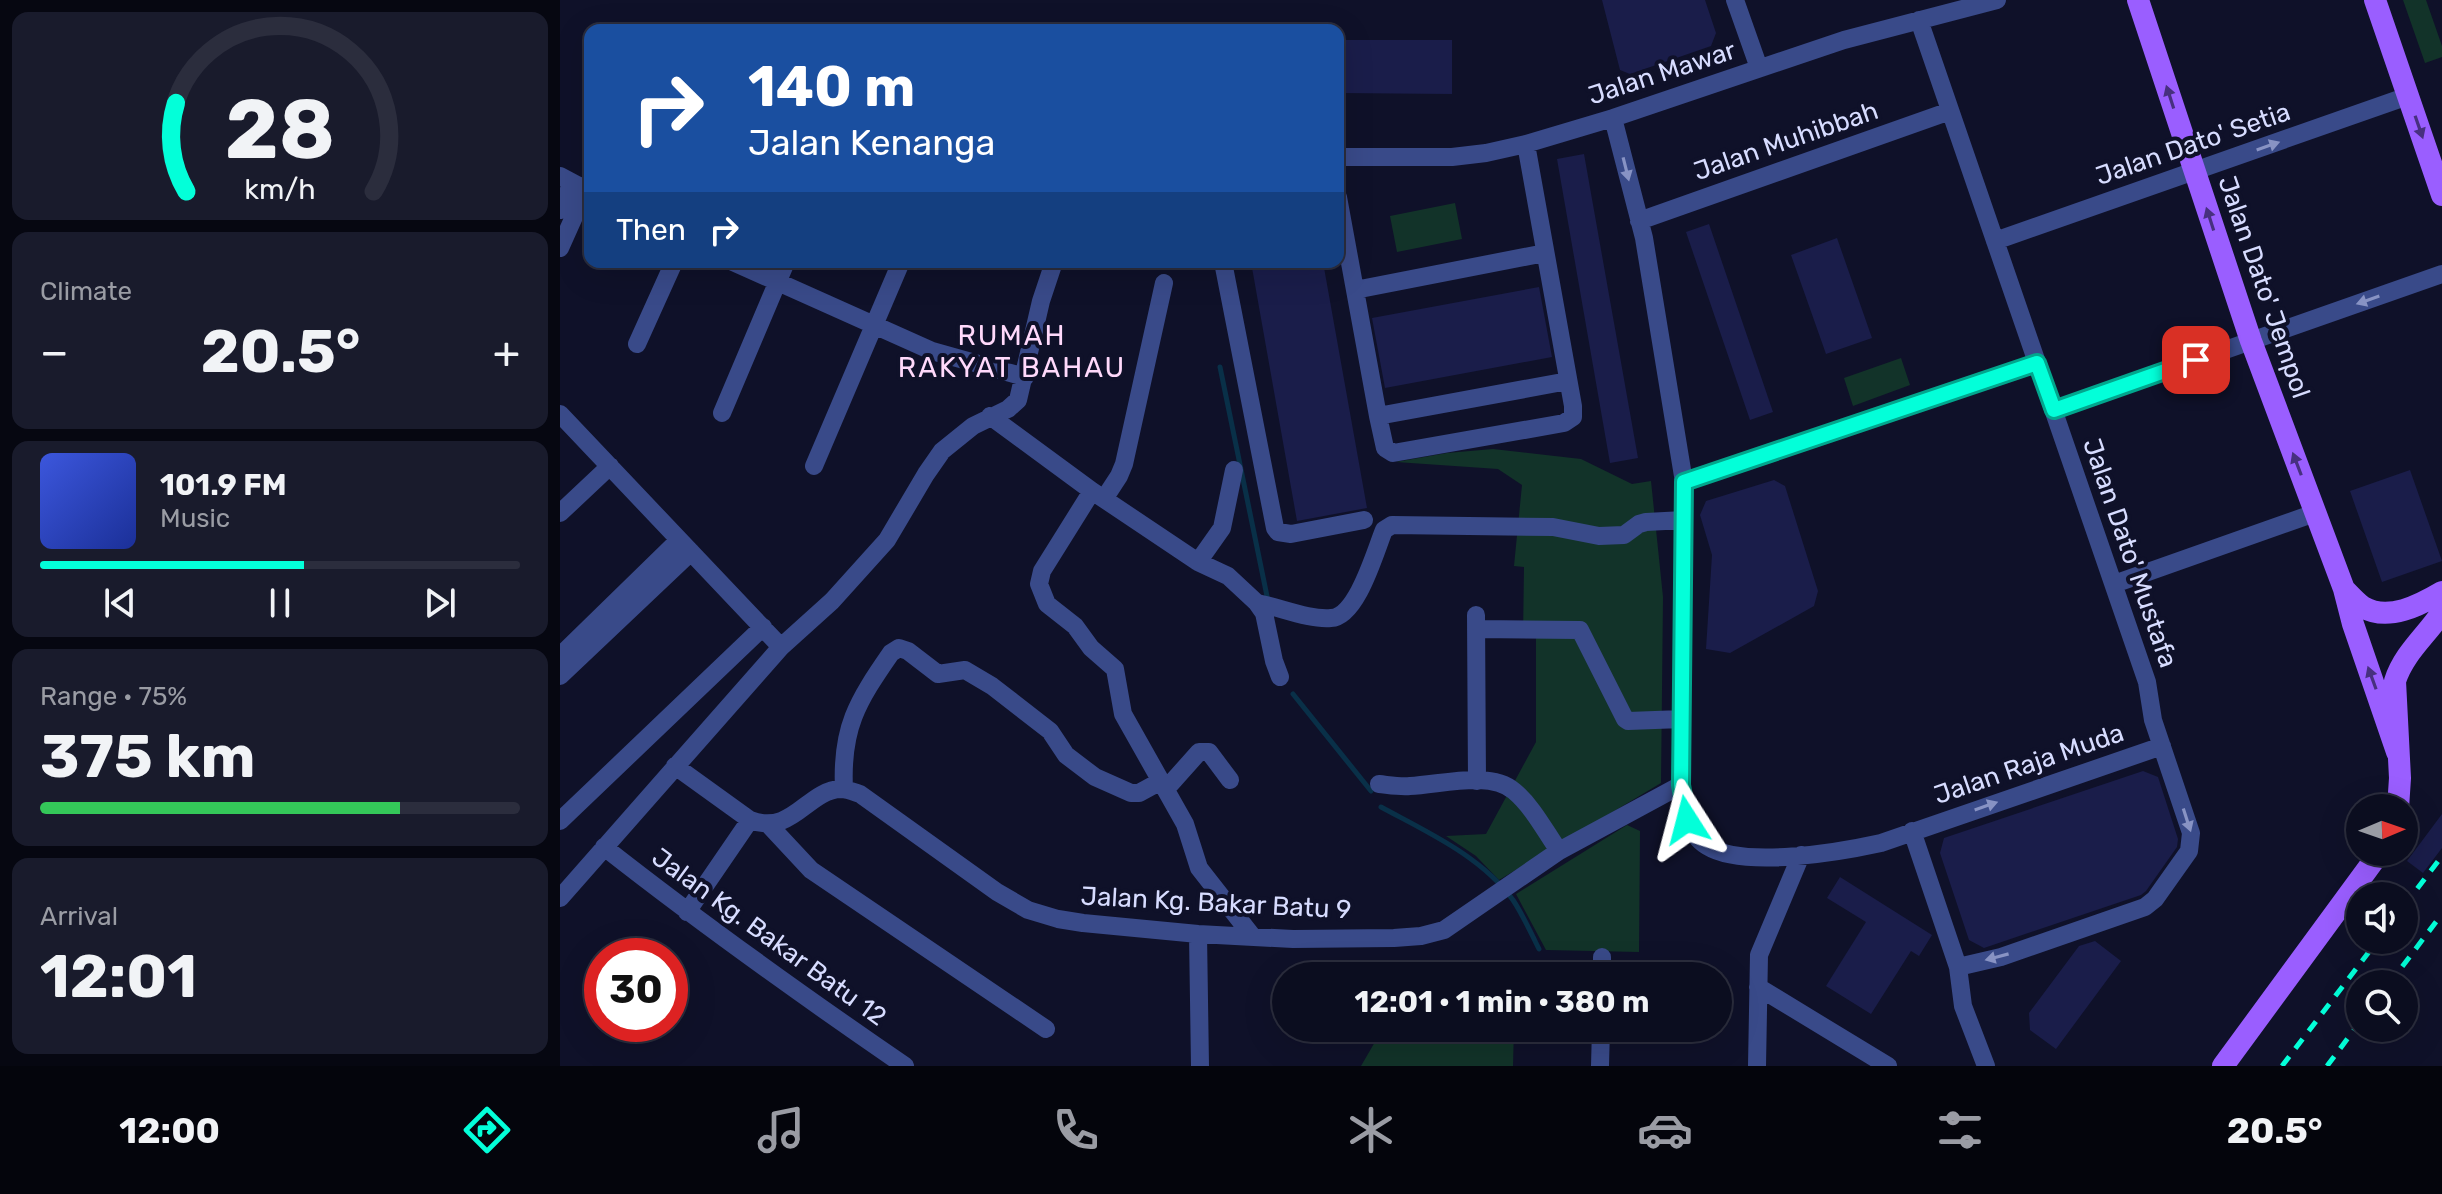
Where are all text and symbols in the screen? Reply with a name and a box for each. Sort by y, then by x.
street label: Jalan Mawar [1584,35,1740,111]
text: 140 m [748,54,915,120]
icon: right [616,56,720,160]
text: 28 [225,80,335,179]
one-way arrow [2164,85,2176,109]
street label: Jalan Muhibbah [1690,95,1882,187]
street label: Jalan Dato' Setia [2092,96,2294,192]
one-way arrow [2413,115,2425,139]
text: Jalan Kenanga [748,121,995,164]
one-way arrow [2257,139,2281,151]
one-way arrow [1620,157,1632,182]
text: km/h [244,172,316,206]
street label: Jalan Dato' Jempol [2211,172,2317,402]
one-way arrow [2204,206,2216,230]
icon: right [702,208,746,252]
text: Then [616,212,686,248]
text: Climate [40,276,132,307]
one-way arrow [2356,294,2380,307]
text: 20.5° [201,316,361,387]
district label: RUMAH RAKYAT BAHAU [898,319,1126,384]
text: − [40,326,69,378]
text: + [493,326,520,378]
pin [2162,326,2230,394]
icon: arrive [2174,338,2218,382]
street label: Jalan Dato' Mustafa [2076,434,2184,672]
one-way arrow [2290,452,2303,476]
text: 101.9 FM [160,467,287,503]
text: Music [160,503,230,534]
icon: previous [98,581,142,625]
icon: pause [258,581,302,625]
icon: next [418,581,462,625]
one-way arrow [2366,665,2378,689]
text: Range · 75% [40,681,187,712]
street label: Jalan Raja Muda [1930,717,2128,811]
text: 375 km [40,721,256,792]
position arrow [1645,778,1729,862]
north arrow [2346,794,2418,866]
map controls [2346,794,2418,1042]
one-way arrow [1974,800,1998,812]
one-way arrow [2181,808,2194,832]
street label: Jalan Kg. Bakar Batu 12 [646,842,892,1032]
street label: Jalan Kg. Bakar Batu 9 [1080,880,1352,926]
button: sound [2346,882,2418,954]
text: Arrival [40,901,118,932]
speed limit sign: 30 [584,938,688,1042]
text: 12:01 [40,941,197,1012]
one-way arrow [1985,952,2010,964]
button: search [2346,970,2418,1042]
text: 12:01 · 1 min · 380 m [1355,984,1649,1020]
icon: directions [459,1102,515,1158]
icon: music [753,1102,809,1158]
icon: phone [1048,1102,1104,1158]
icon: climate [1343,1102,1399,1158]
icon: car [1637,1102,1693,1158]
icon: filters [1932,1102,1988,1158]
text: 12:00 [119,1109,220,1152]
text: 20.5° [2227,1109,2323,1152]

